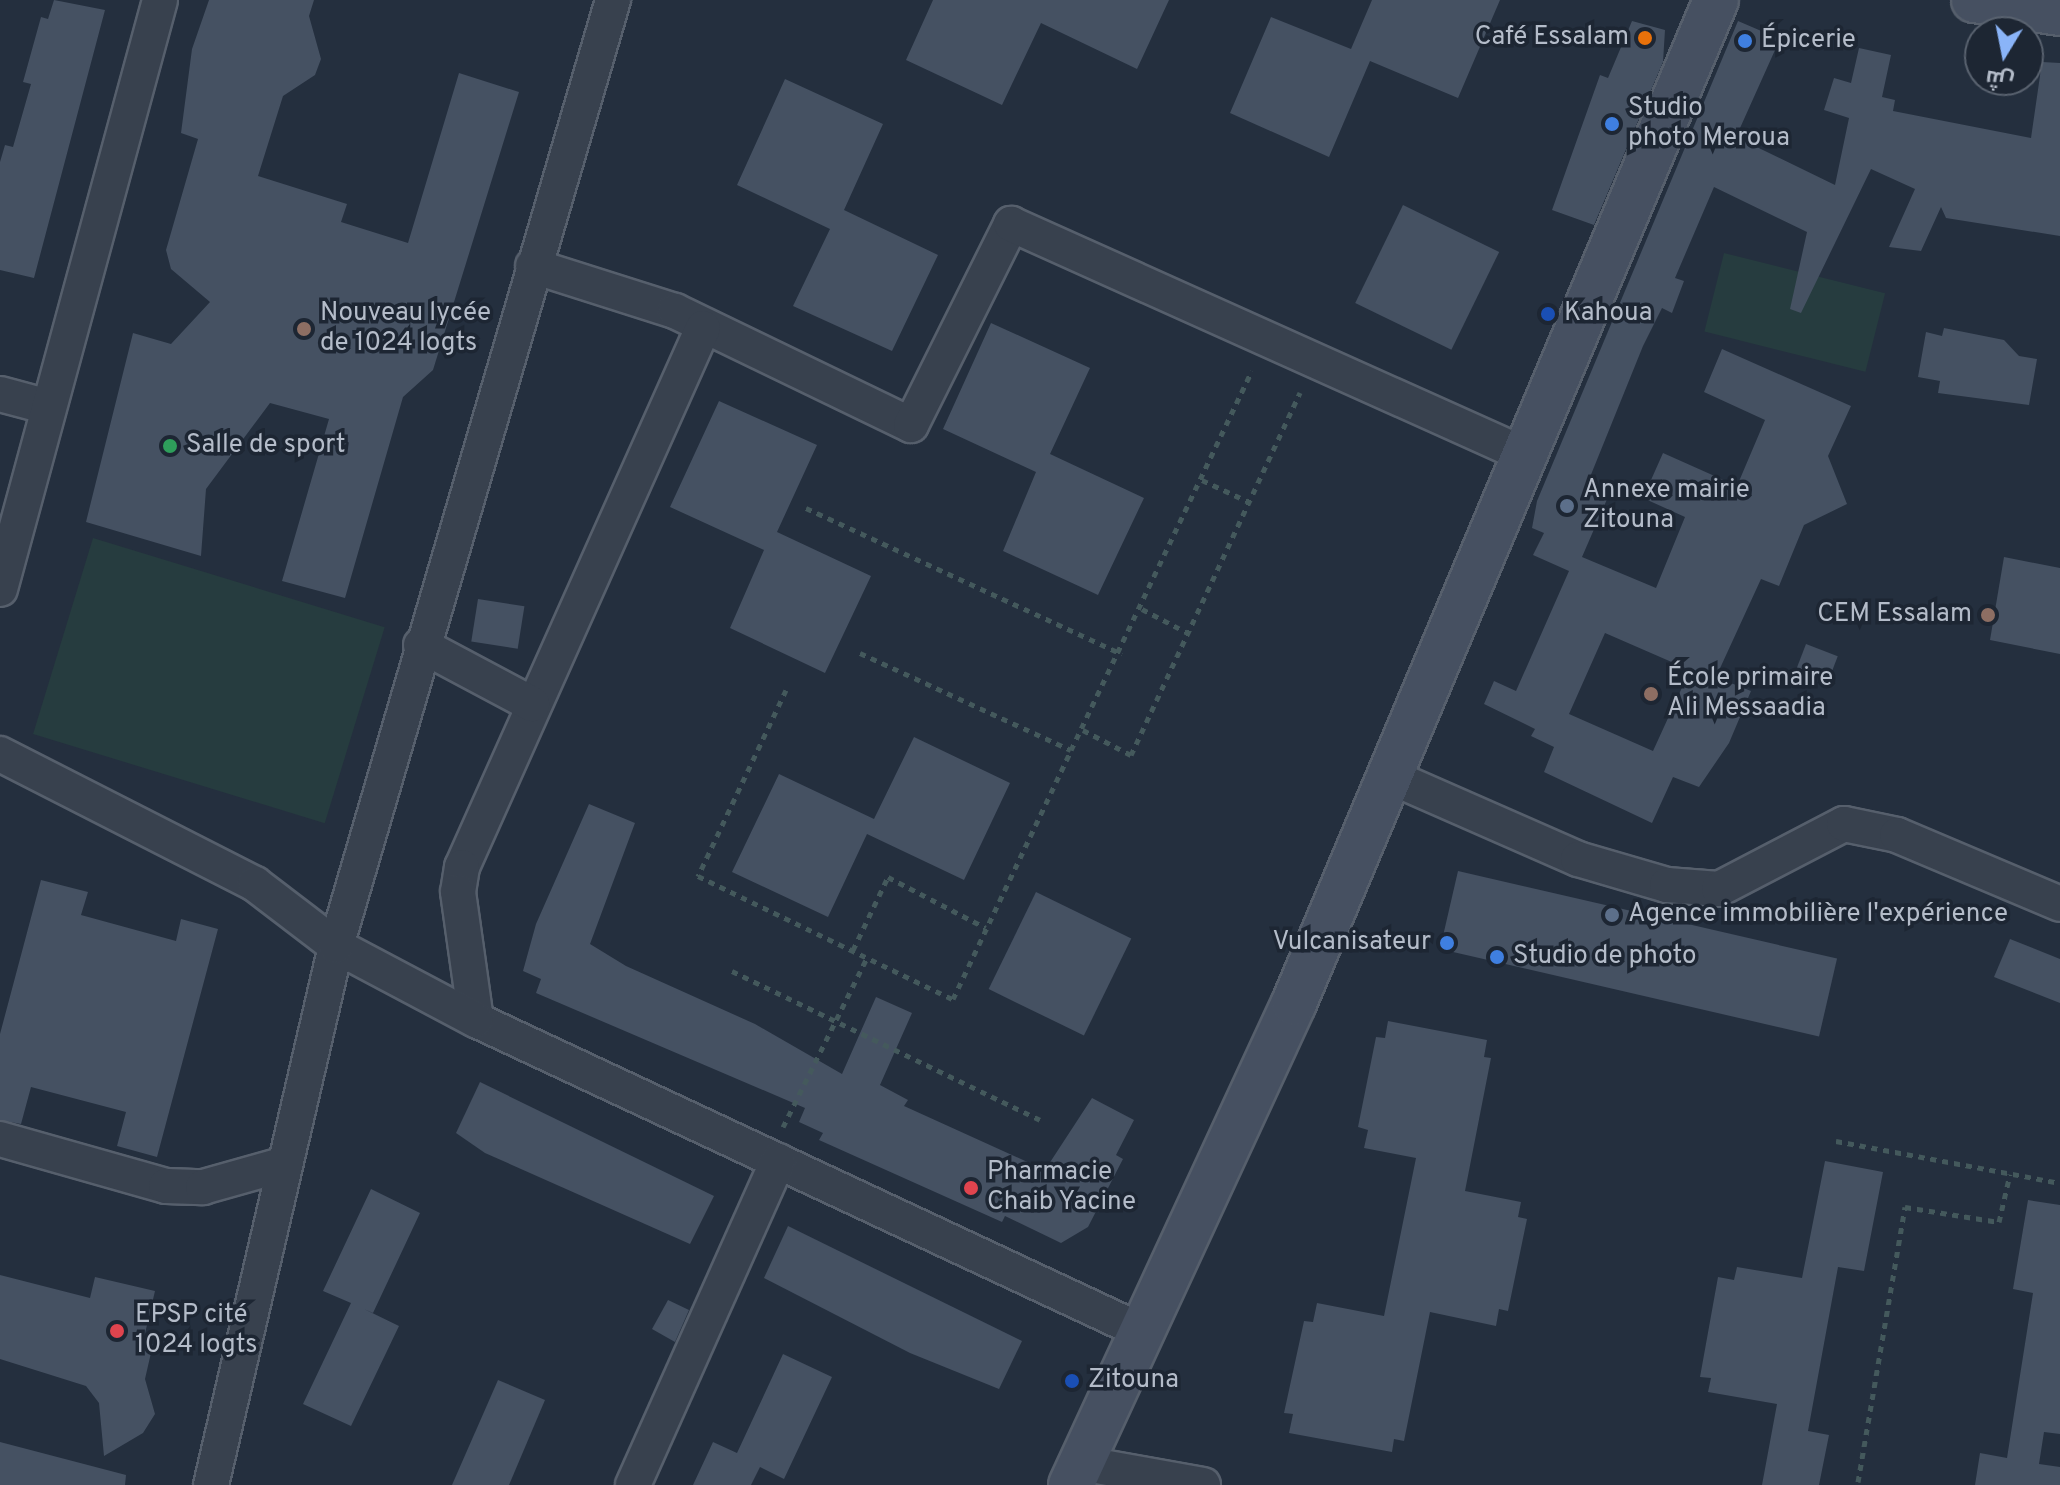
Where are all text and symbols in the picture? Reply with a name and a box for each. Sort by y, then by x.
north arrow [1964,16,2044,96]
place label: Café Essalam [1475,22,1629,54]
place label: Épicerie [1761,25,1856,57]
marker: Café Essalam [1636,29,1654,47]
marker: Épicerie [1736,32,1754,50]
text: ش [1984,62,2016,94]
place label: Studio photo Meroua [1628,93,1790,154]
marker: Studio photo Meroua [1603,115,1621,133]
place label: Nouveau lycée de 1024 logts [320,298,491,360]
place label: Kahoua [1564,298,1652,330]
marker: Kahoua [1539,305,1557,323]
marker: Nouveau lycée de 1024 logts [295,320,313,338]
place label: Salle de sport [186,430,346,462]
marker: Salle de sport [161,437,179,455]
place label: Annexe mairie Zitouna [1583,475,1750,536]
marker: Annexe mairie Zitouna [1558,497,1576,515]
place label: CEM Essalam [1817,599,1972,631]
marker: CEM Essalam [1979,606,1997,624]
place label: École primaire Ali Messaadia [1667,663,1833,724]
marker: École primaire Ali Messaadia [1642,685,1660,703]
place label: Agence immobilière l'expérience [1628,899,2008,931]
marker: Agence immobilière l'expérience [1603,906,1621,924]
place label: Vulcanisateur [1273,927,1431,959]
marker: Vulcanisateur [1438,934,1456,952]
place label: Studio de photo [1513,941,1697,973]
marker: Studio de photo [1488,948,1506,966]
place label: Pharmacie Chaib Yacine [987,1157,1137,1218]
marker: Pharmacie Chaib Yacine [962,1179,980,1197]
place label: EPSP cité 1024 logts [135,1300,257,1362]
marker: EPSP cité 1024 logts [106,1320,128,1342]
place label: Zitouna [1088,1365,1179,1397]
marker: Zitouna [1063,1372,1081,1390]

